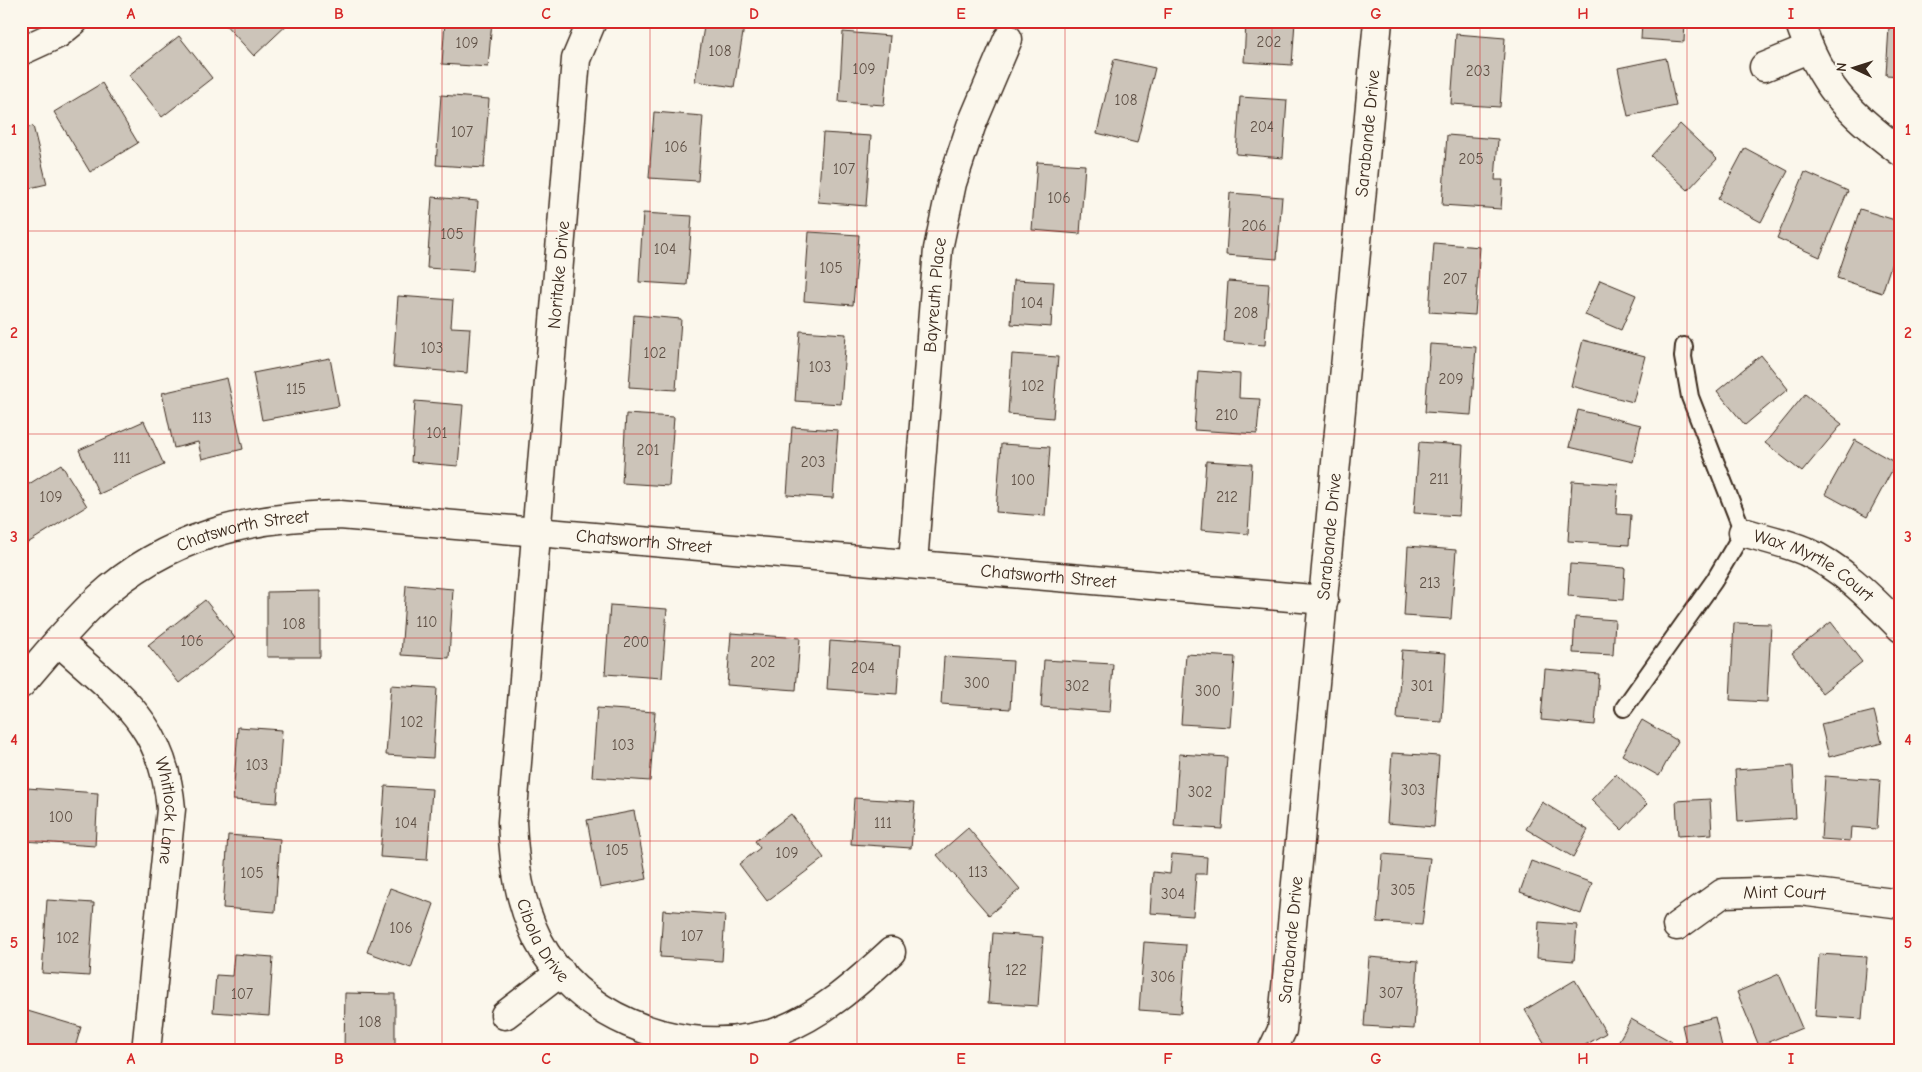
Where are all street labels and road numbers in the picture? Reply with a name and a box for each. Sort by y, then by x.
street label: Sarabande Drive [1351,69,1384,198]
street label: Noritake Drive [544,220,574,330]
street label: Bayreuth Place [919,235,951,353]
street label: Sarabande Drive [1312,472,1345,601]
street label: Chatsworth Street [173,506,310,556]
street label: Chatsworth Street [575,525,713,558]
street label: Wax Myrtle Court [1751,525,1879,606]
street label: Chatsworth Street [980,560,1118,593]
street label: Whitlock Lane [150,754,182,866]
street label: Sarabande Drive [1274,875,1307,1004]
street label: Mint Court [1743,880,1828,905]
street label: Cibola Drive [512,896,574,986]

